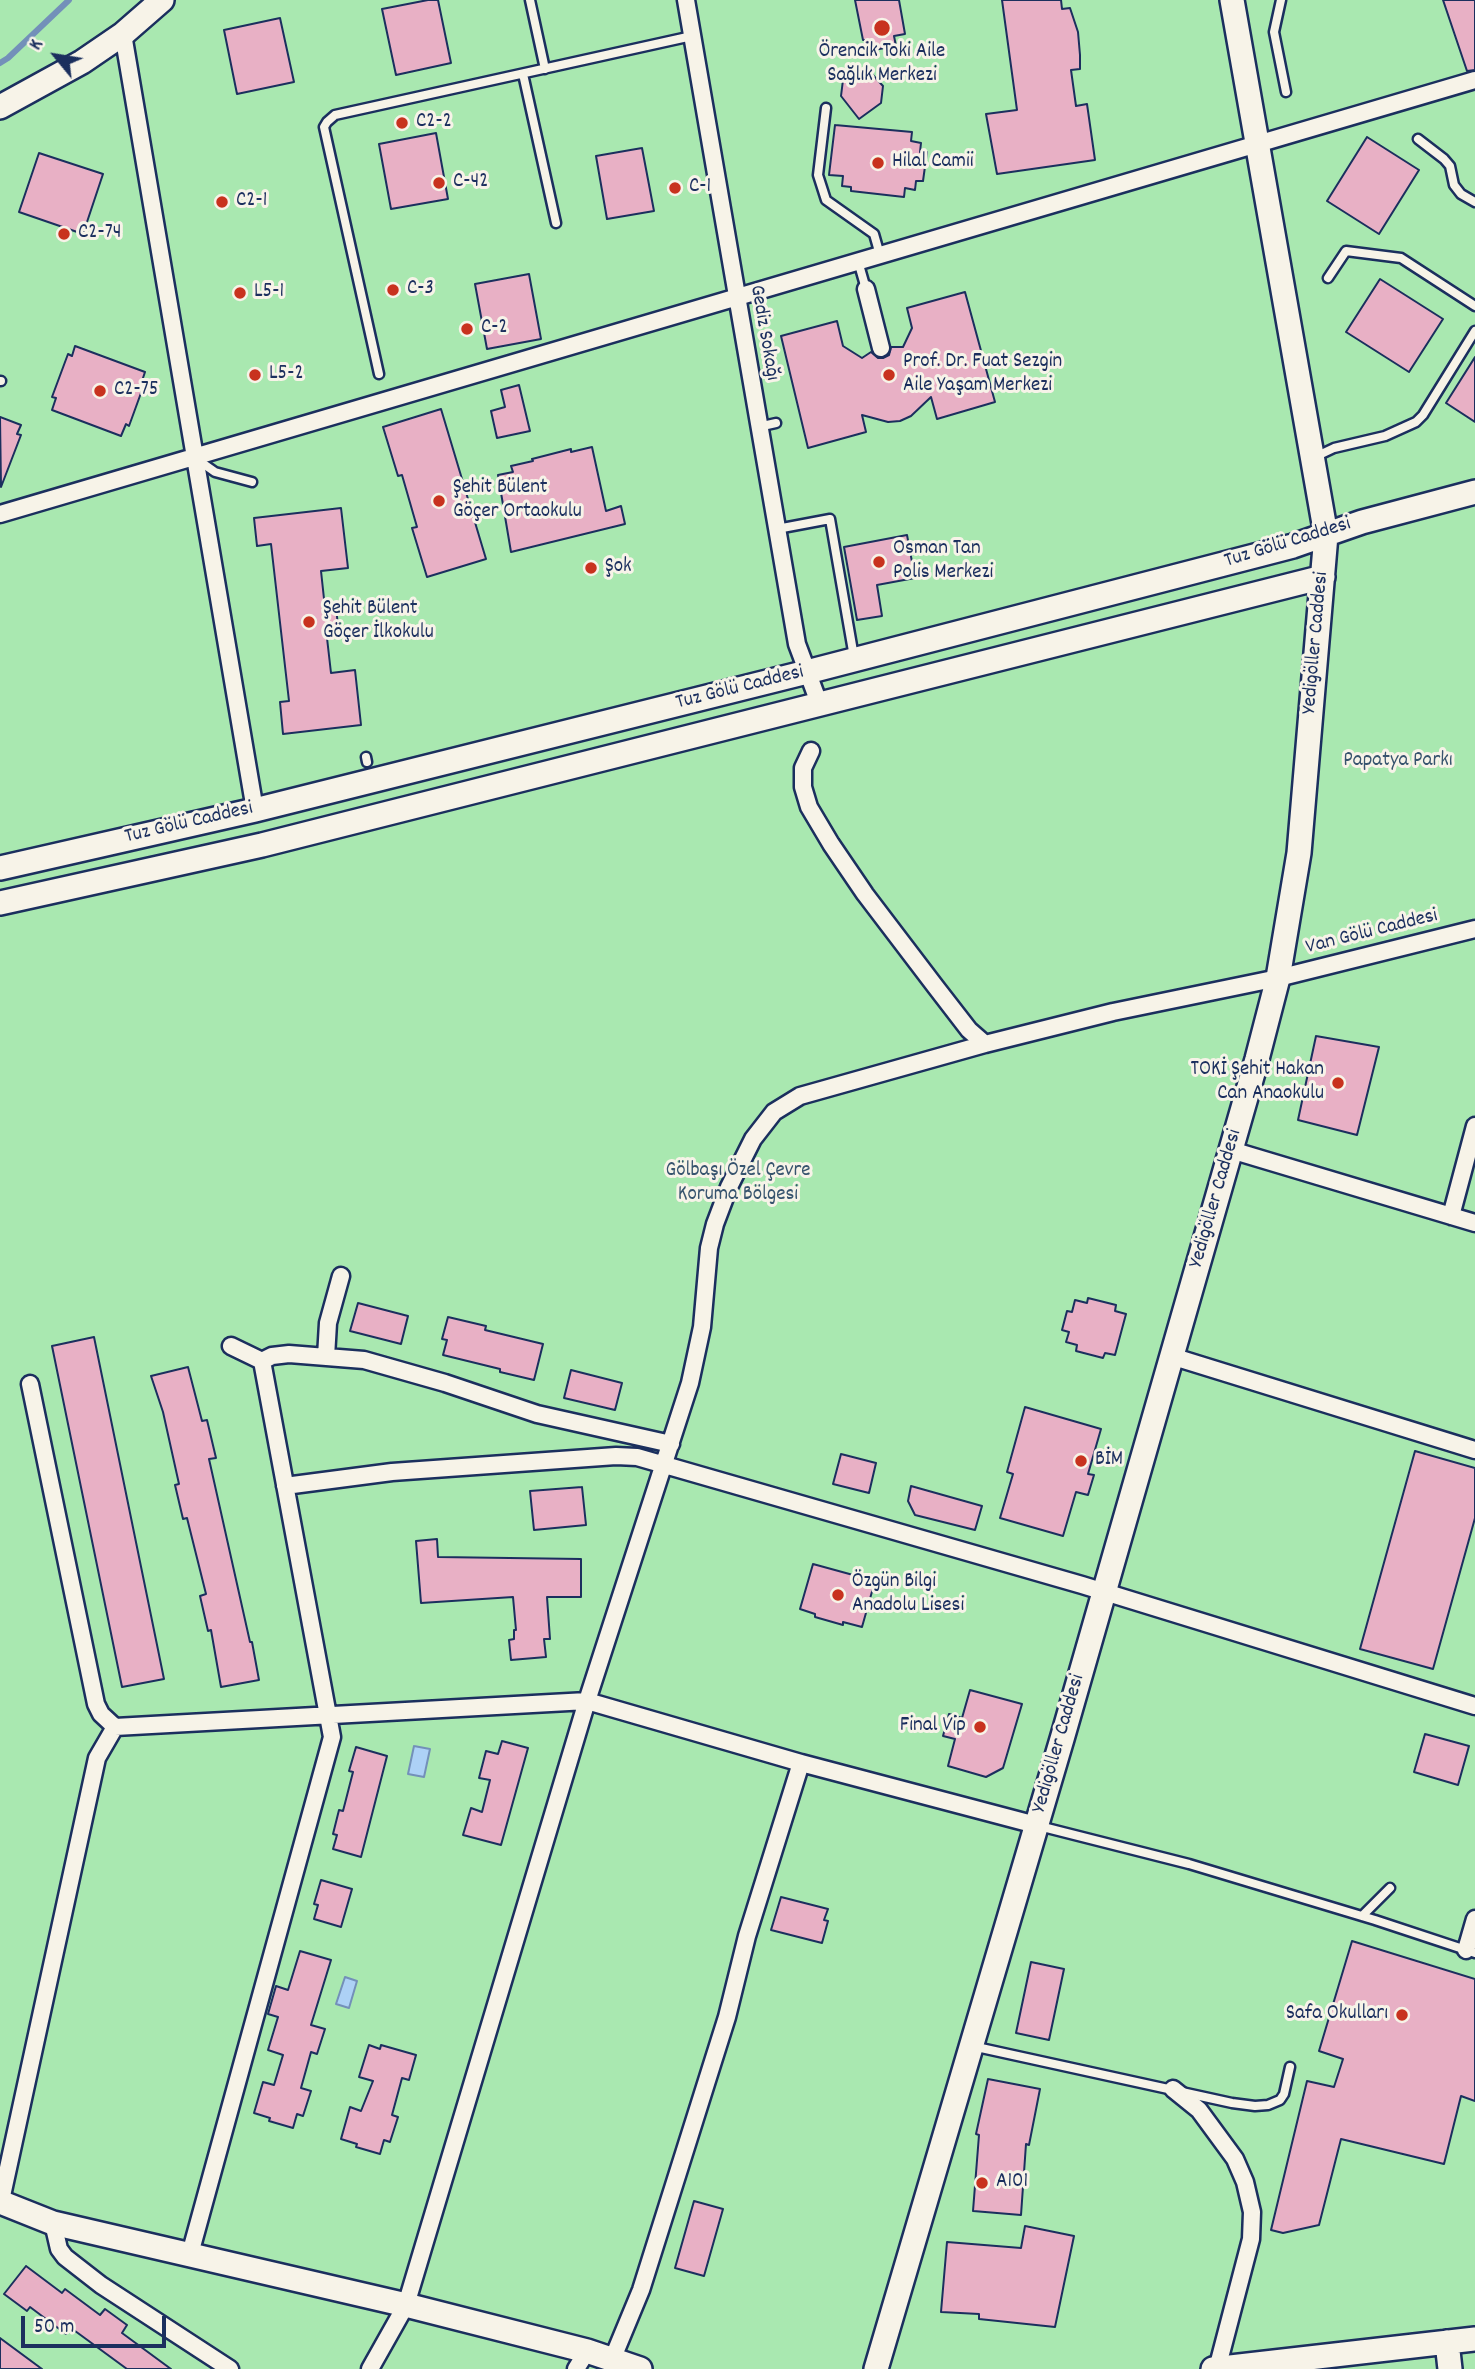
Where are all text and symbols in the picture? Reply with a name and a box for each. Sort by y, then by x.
marker: Örencik Toki Aile Sağlık Merkezi [872,18,892,38]
north arrow [21,21,91,91]
text: K [23,35,51,56]
place label: Örencik Toki Aile Sağlık Merkezi [819,40,945,90]
place label: C2-2 [416,110,452,136]
marker: C2-2 [394,115,410,131]
place label: Hilal Camii [892,150,974,176]
marker: Hilal Camii [870,155,886,171]
place label: C-42 [453,170,488,196]
marker: C-42 [431,175,447,191]
place label: C-1 [689,175,711,201]
marker: C-1 [667,180,683,196]
place label: C2-1 [236,189,267,215]
marker: C2-1 [214,194,230,210]
place label: C2-74 [78,221,121,247]
marker: C2-74 [56,226,72,242]
place label: C-3 [407,277,434,303]
place label: L5-1 [254,280,284,306]
marker: C-3 [385,282,401,298]
street label: Gediz Sokağı [742,283,784,383]
marker: L5-1 [232,285,248,301]
place label: C-2 [481,316,508,342]
marker: C-2 [459,321,475,337]
place label: Prof. Dr. Fuat Sezgin Aile Yaşam Merkezi [903,350,1062,400]
place label: L5-2 [269,362,304,388]
marker: L5-2 [247,367,263,383]
marker: Prof. Dr. Fuat Sezgin Aile Yaşam Merkezi [881,367,897,383]
place label: C2-75 [114,378,158,404]
marker: C2-75 [92,383,108,399]
place label: Şehit Bülent Göçer Ortaokulu [453,476,582,526]
marker: Şehit Bülent Göçer Ortaokulu [431,493,447,509]
street label: Tuz Gölü Caddesi [1222,513,1354,575]
place label: Osman Tan Polis Merkezi [893,537,993,587]
marker: Osman Tan Polis Merkezi [871,554,887,570]
place label: Şok [605,555,632,581]
marker: Şok [583,560,599,576]
street label: Yedigöller Caddesi [1298,571,1336,715]
place label: Şehit Bülent Göçer İlkokulu [323,597,434,647]
marker: Şehit Bülent Göçer İlkokulu [301,614,317,630]
street label: Tuz Gölü Caddesi [673,661,807,717]
park label: Papatya Parkı [1343,749,1453,775]
street label: Tuz Gölü Caddesi [122,797,256,851]
street label: Van Gölü Caddesi [1303,904,1441,962]
place label: TOKİ Şehit Hakan Can Anaokulu [1191,1058,1324,1108]
marker: TOKİ Şehit Hakan Can Anaokulu [1330,1075,1346,1091]
street label: Yedigöller Caddesi [1185,1127,1249,1271]
park label: Gölbaşı Özel Çevre Koruma Bölgesi [666,1159,810,1209]
place label: BİM [1095,1448,1123,1474]
marker: BİM [1073,1453,1089,1469]
place label: Özgün Bilgi Anadolu Lisesi [852,1570,964,1620]
marker: Özgün Bilgi Anadolu Lisesi [830,1587,846,1603]
street label: Yedigöller Caddesi [1028,1672,1092,1816]
place label: Final Vip [900,1714,966,1740]
marker: Final Vip [972,1719,988,1735]
place label: Safa Okulları [1286,2002,1388,2028]
marker: Safa Okulları [1394,2007,1410,2023]
place label: A101 [996,2170,1028,2196]
marker: A101 [974,2175,990,2191]
scale bar [24,2302,170,2346]
text: 50 m [34,2313,74,2343]

